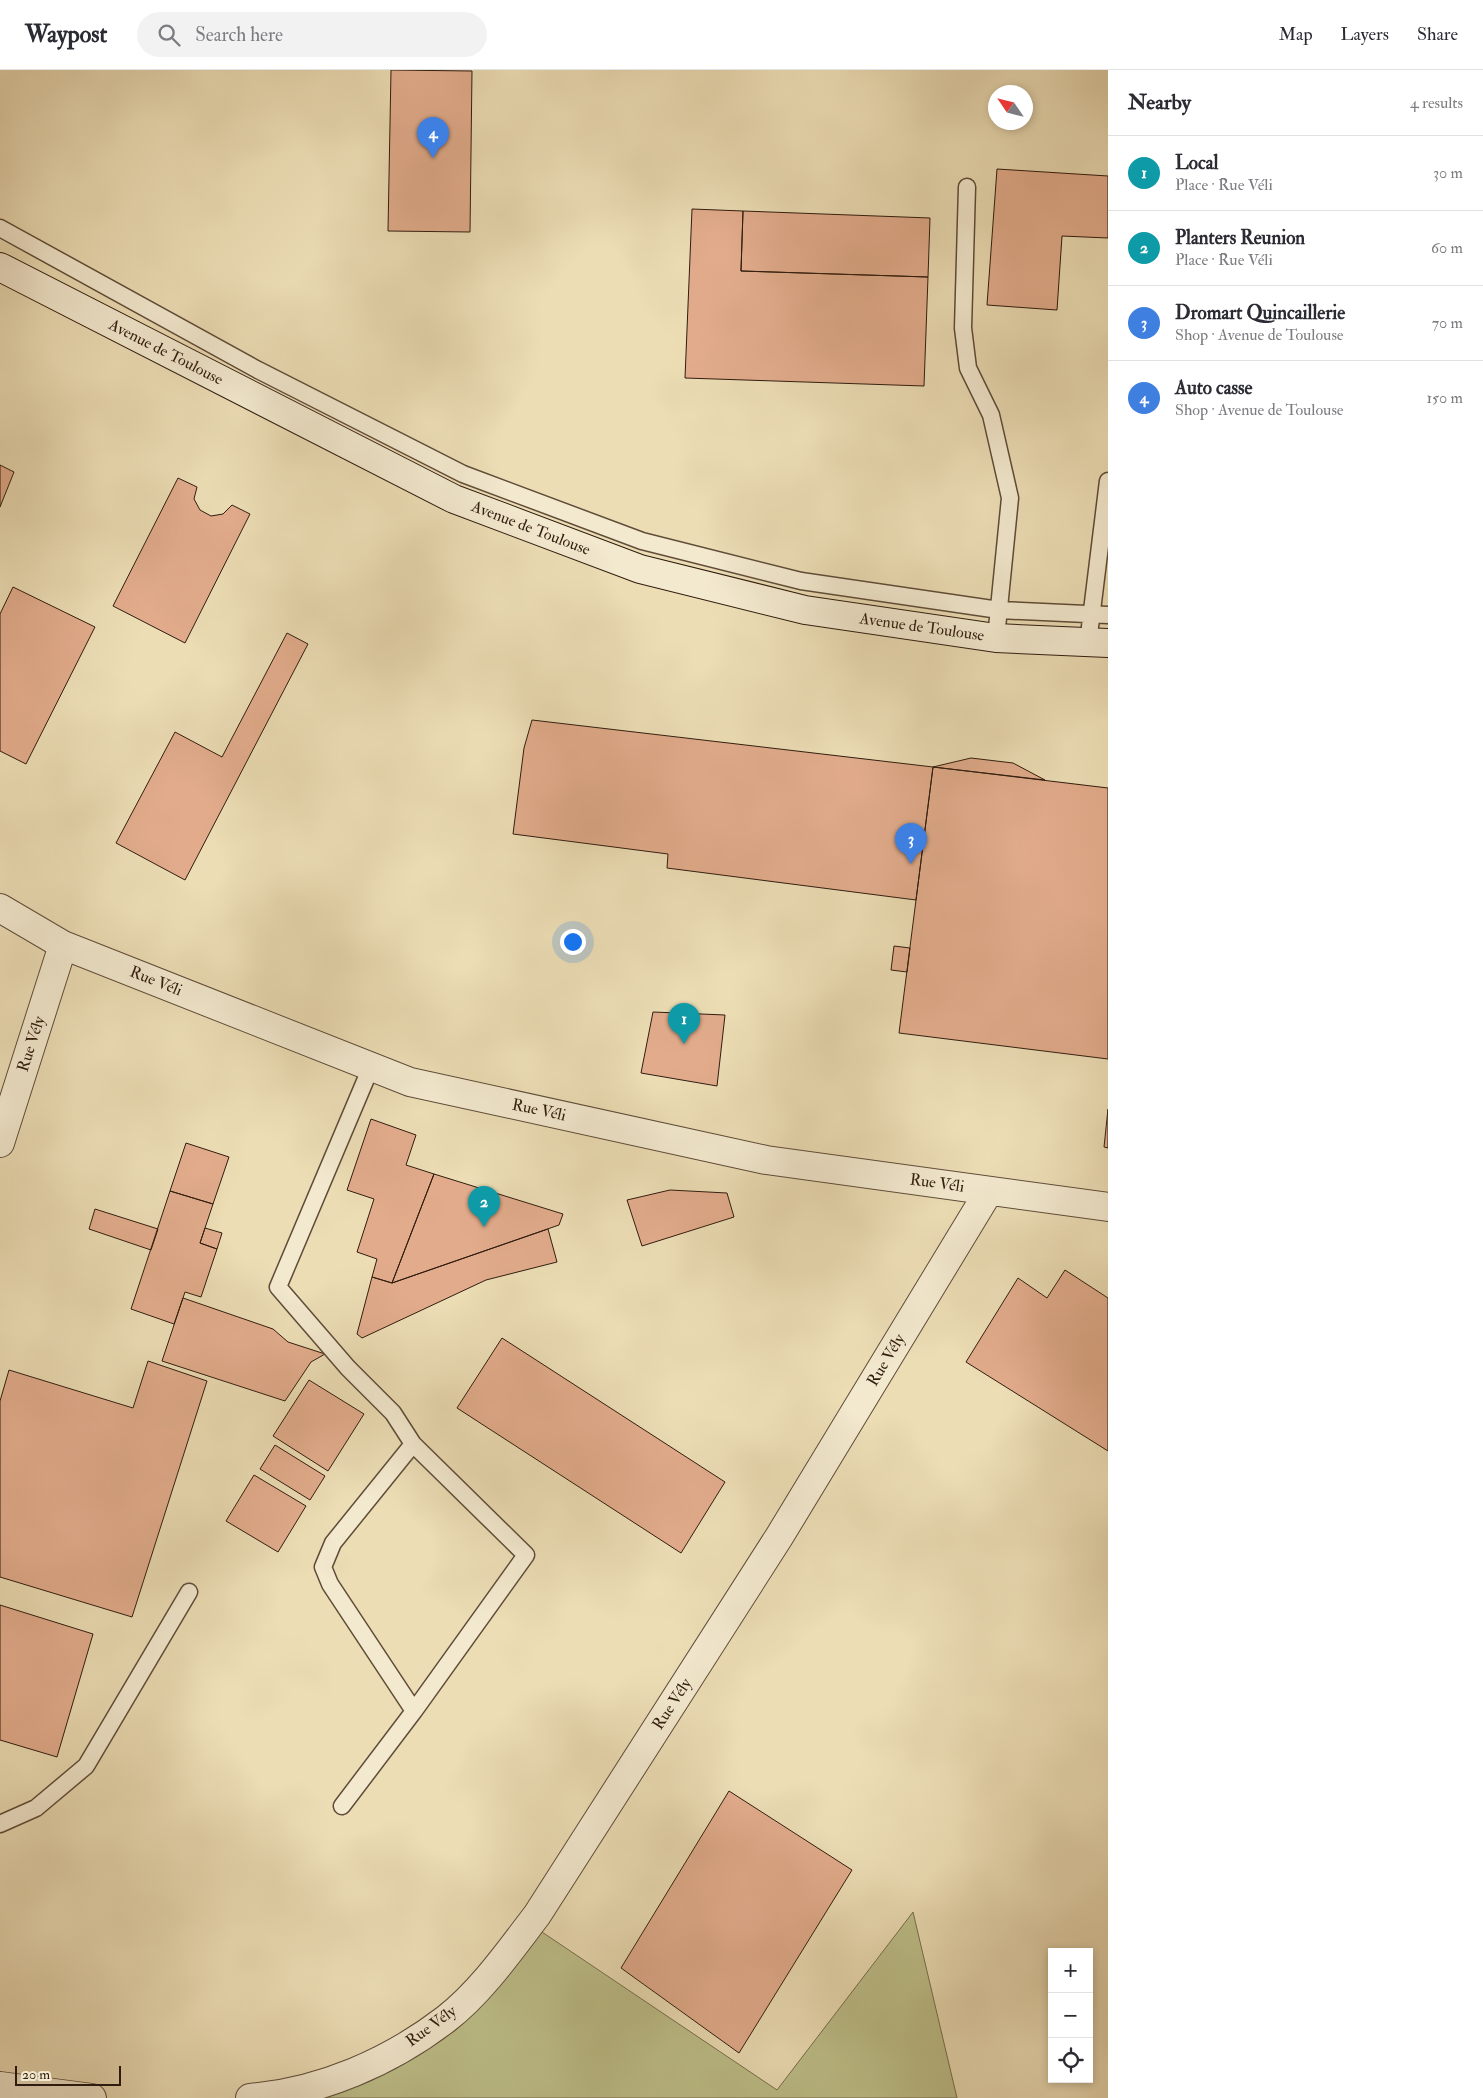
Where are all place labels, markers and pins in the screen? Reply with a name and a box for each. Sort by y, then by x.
pin: 4 [417,117,449,158]
pin: 3 [895,823,927,864]
pin: 1 [668,1003,700,1044]
pin: 2 [468,1186,500,1227]

